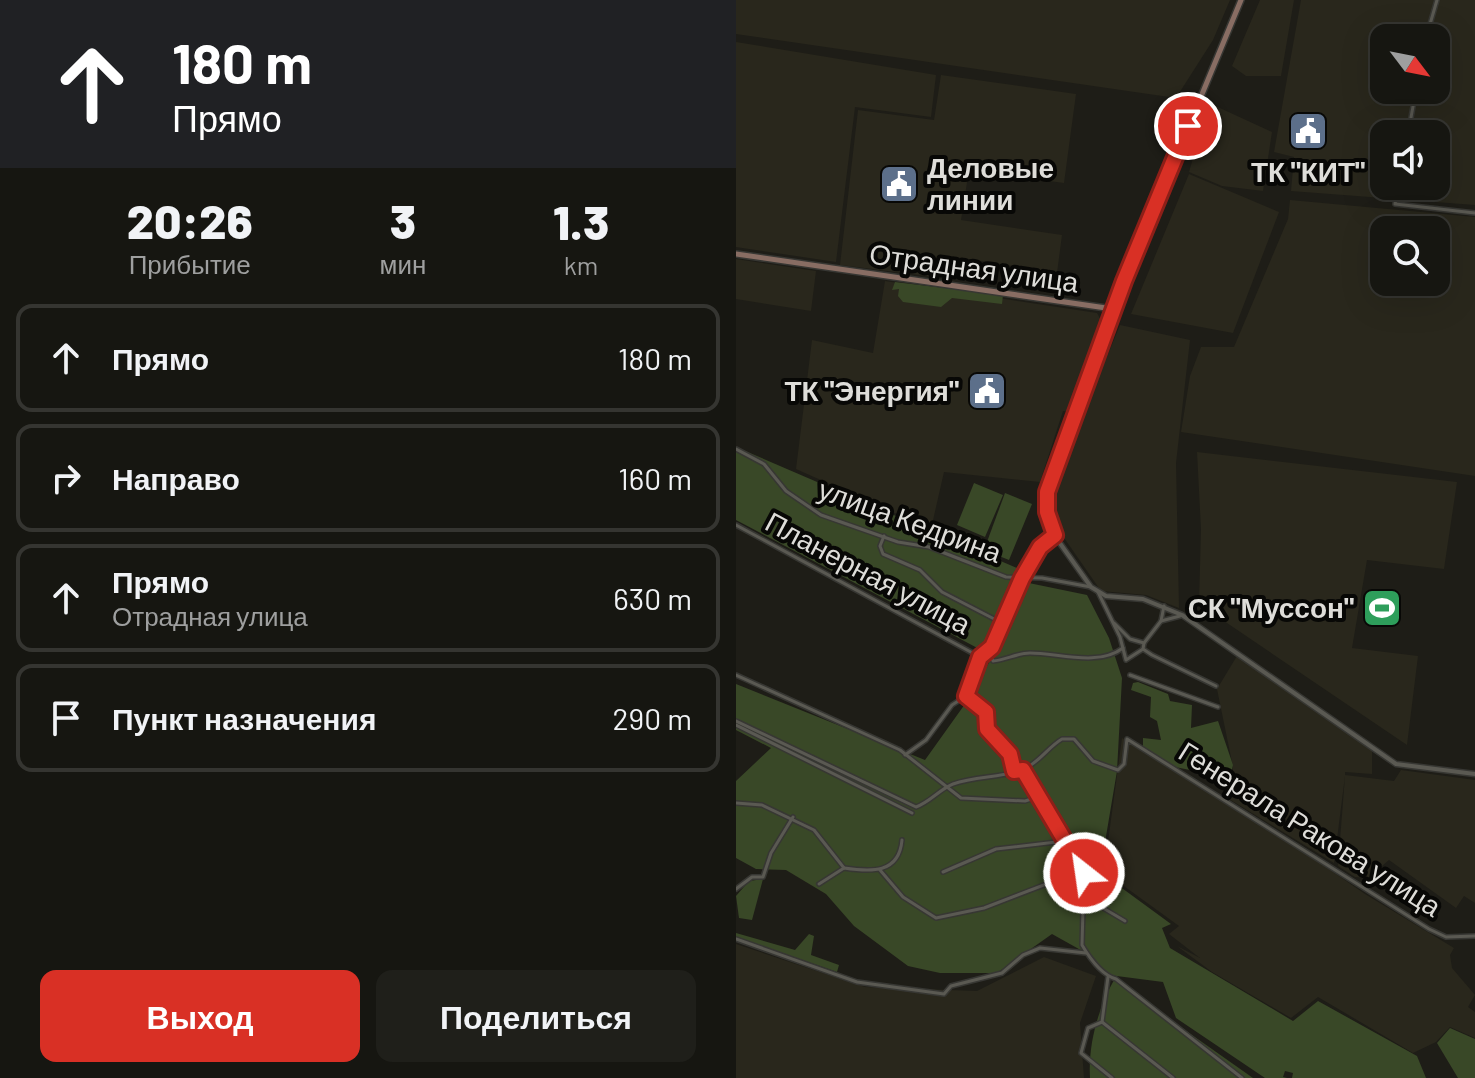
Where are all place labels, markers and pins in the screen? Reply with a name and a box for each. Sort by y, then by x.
pin [1154,92,1222,160]
public building icon: ТК "КИТ" [1287,110,1329,152]
place label: Деловые линии [927,150,1054,216]
place label: ТК "КИТ" [1251,154,1365,188]
public building icon: Деловые линии [878,163,920,205]
public building icon: ТК "Энергия" [966,370,1008,412]
place label: ТК "Энергия" [784,373,959,407]
sports icon: СК "Муссон" [1361,587,1403,629]
place label: СК "Муссон" [1188,590,1354,624]

